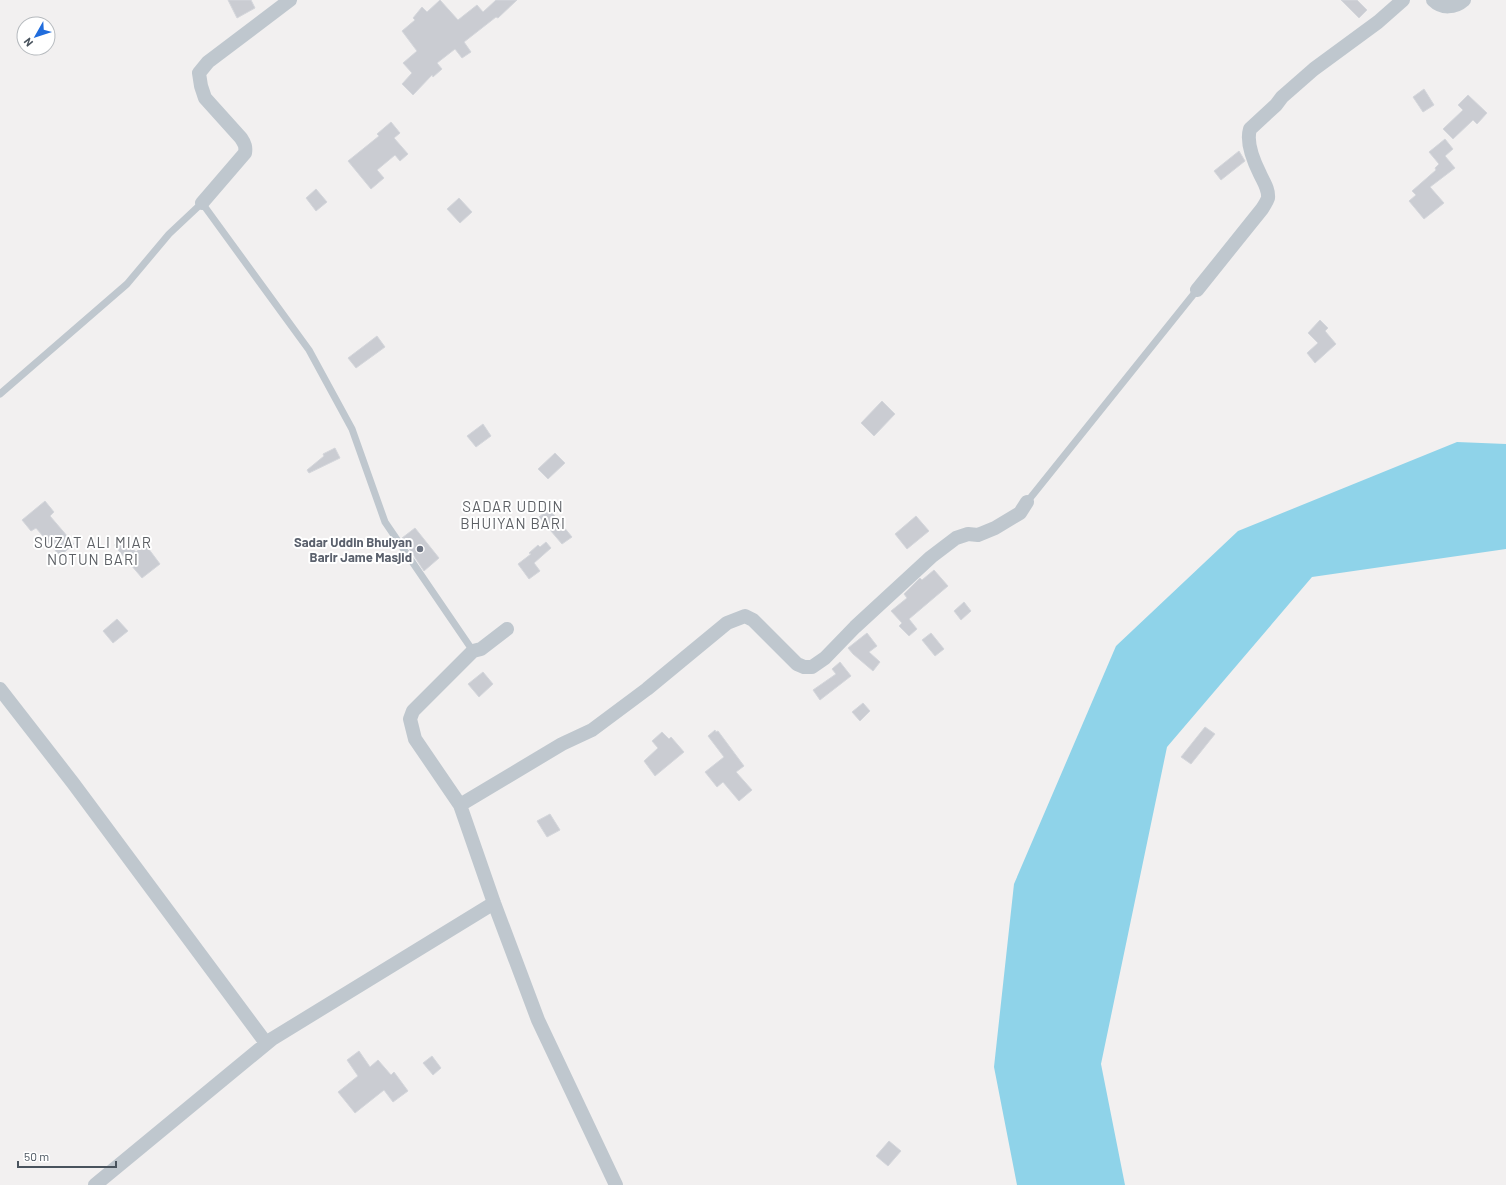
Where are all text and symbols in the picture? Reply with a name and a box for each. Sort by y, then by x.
north arrow [16,16,56,56]
text: N [20,36,35,50]
district label: SADAR UDDIN BHUIYAN BARI [460,497,566,532]
district label: SUZAT ALI MIAR NOTUN BARI [34,533,152,568]
place label: Sadar Uddin Bhuiyan Barir Jame Masjid [294,534,412,565]
marker: Sadar Uddin Bhuiyan Barir Jame Masjid [415,544,425,554]
scale bar [18,1143,116,1169]
text: 50 m [24,1149,49,1163]

